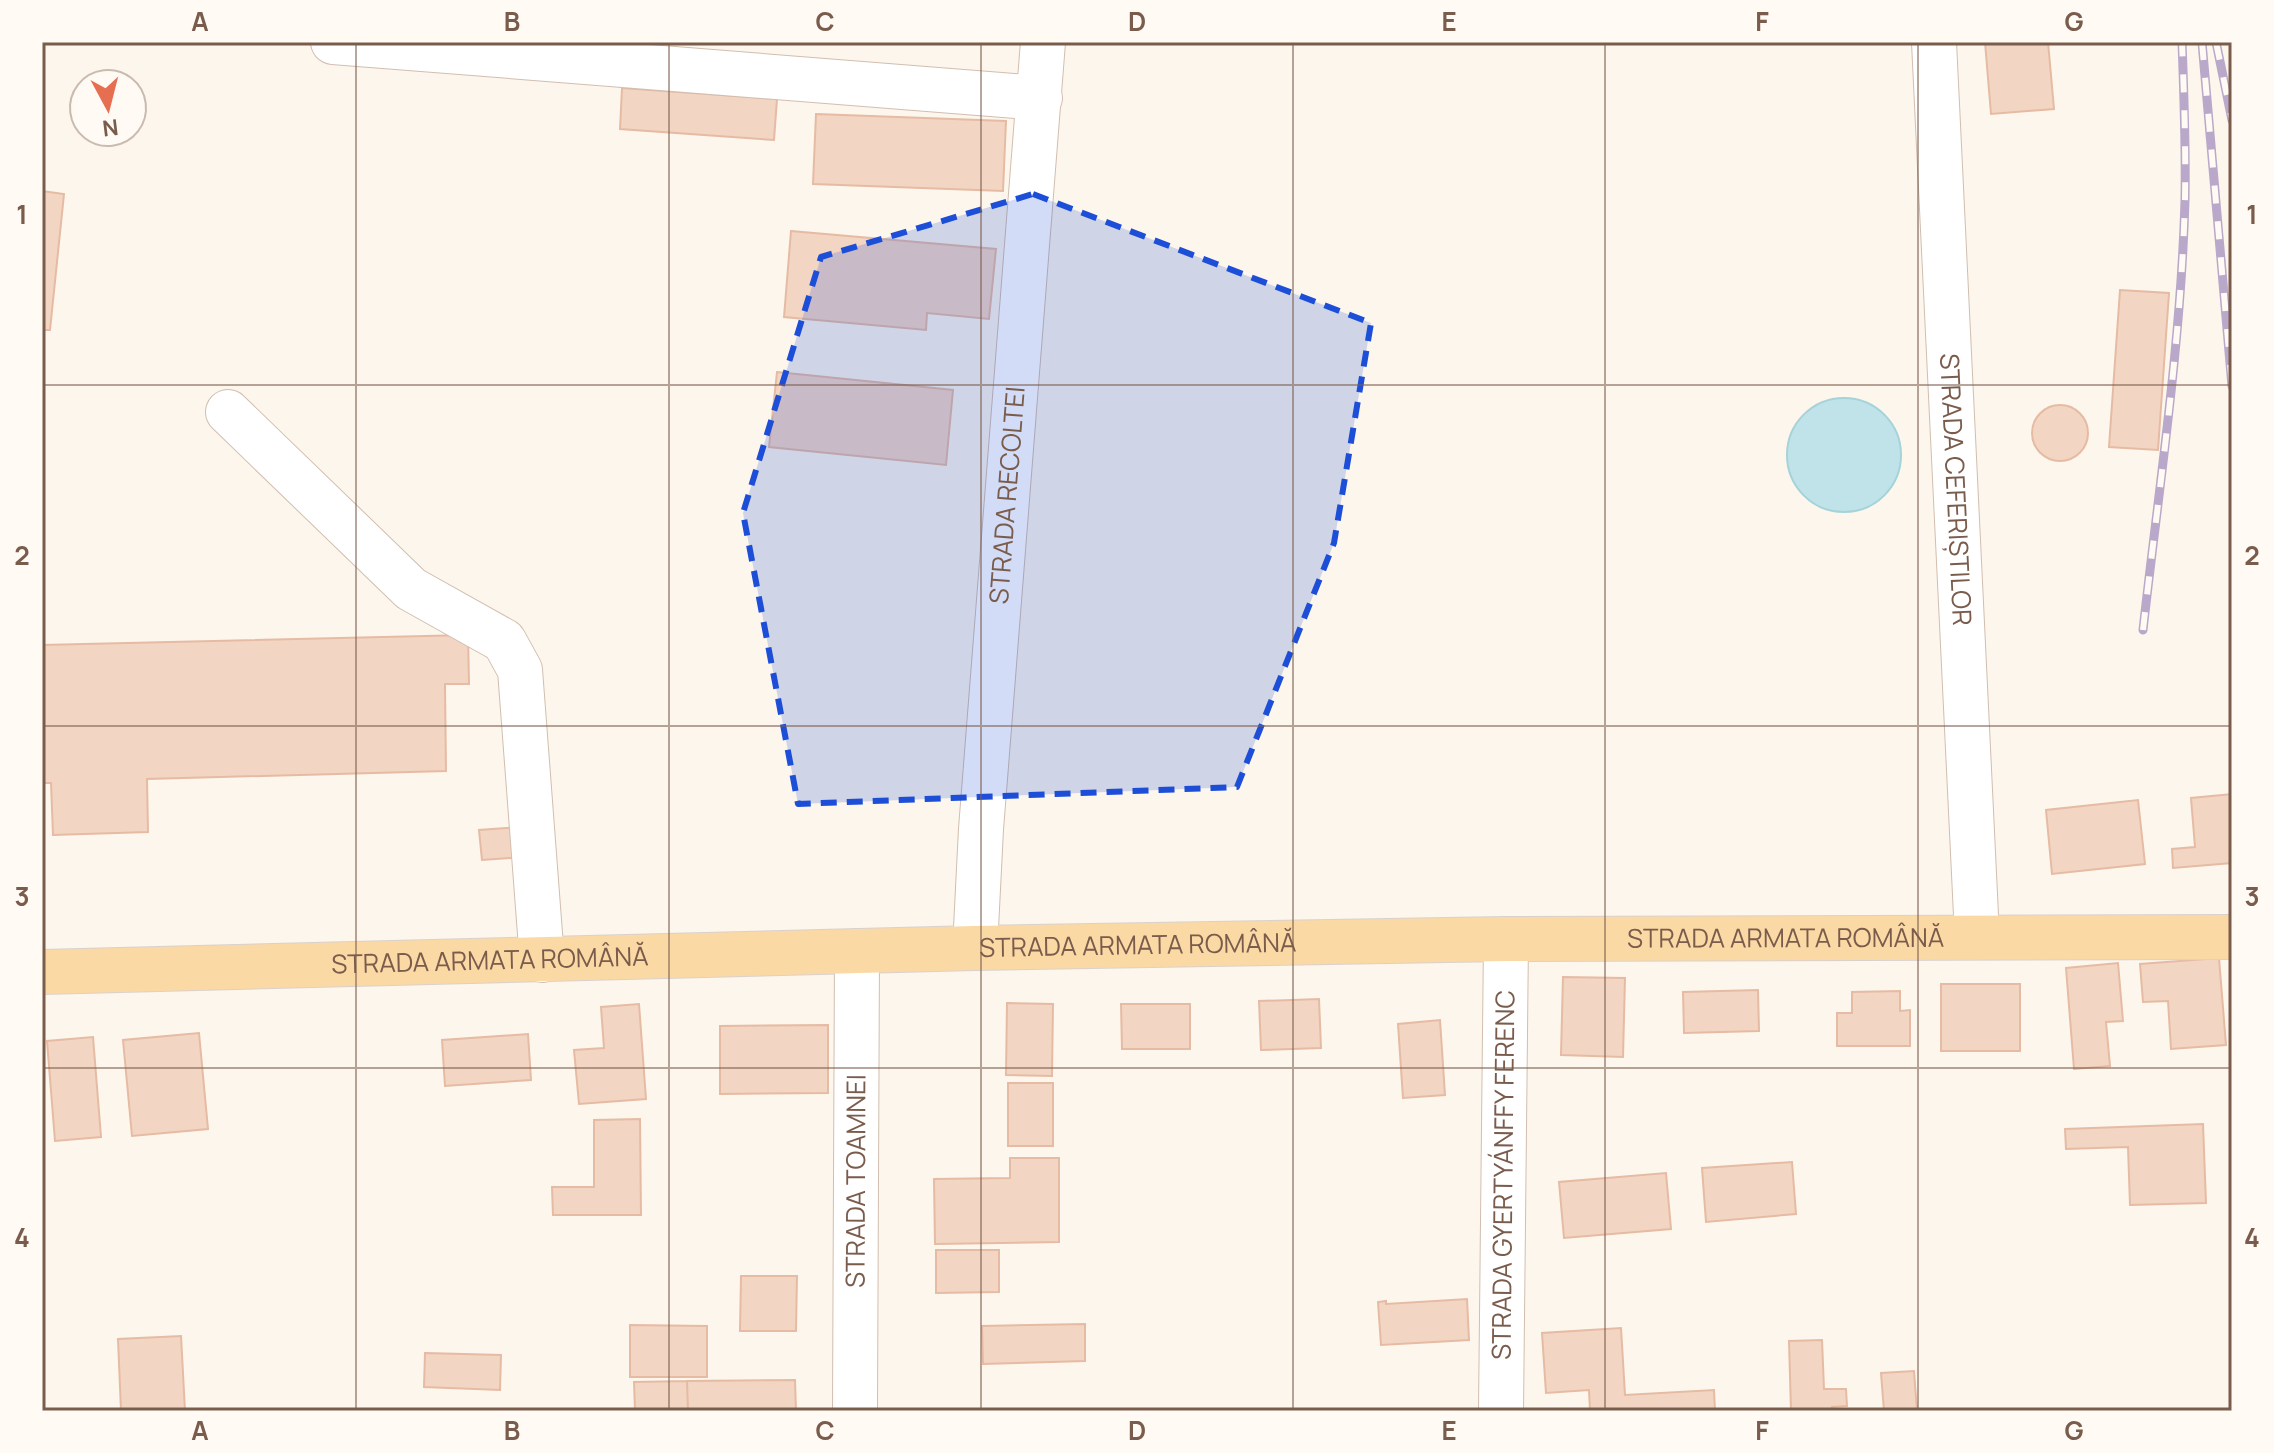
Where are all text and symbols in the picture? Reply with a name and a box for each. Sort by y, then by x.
text: A [191,3,209,39]
text: B [504,3,520,39]
text: C [815,3,835,39]
text: D [1128,3,1146,39]
text: E [1441,3,1457,39]
text: F [1755,3,1769,39]
text: G [2064,3,2084,39]
north arrow [68,68,148,148]
text: N [101,112,120,144]
text: 1 [16,196,28,232]
text: 1 [2246,196,2258,232]
street label: STRADA CEFERIȘTILOR [1932,352,1981,626]
street label: STRADA RECOLTEI [980,385,1033,605]
text: 2 [14,537,30,573]
text: 2 [2244,537,2260,573]
text: 3 [14,878,30,914]
text: 3 [2244,878,2260,914]
street label: STRADA ARMATA ROMÂNĂ [1627,919,1944,956]
street label: STRADA ARMATA ROMÂNĂ [979,924,1297,965]
street label: STRADA ARMATA ROMÂNĂ [331,937,649,982]
street label: STRADA GYERTYÁNFFY FERENC [1483,990,1522,1360]
street label: STRADA TOAMNEI [837,1074,873,1288]
text: 4 [14,1219,30,1255]
text: 4 [2244,1219,2260,1255]
text: A [191,1412,209,1448]
text: B [504,1412,520,1448]
text: C [815,1412,835,1448]
text: D [1128,1412,1146,1448]
text: E [1441,1412,1457,1448]
text: F [1755,1412,1769,1448]
text: G [2064,1412,2084,1448]

